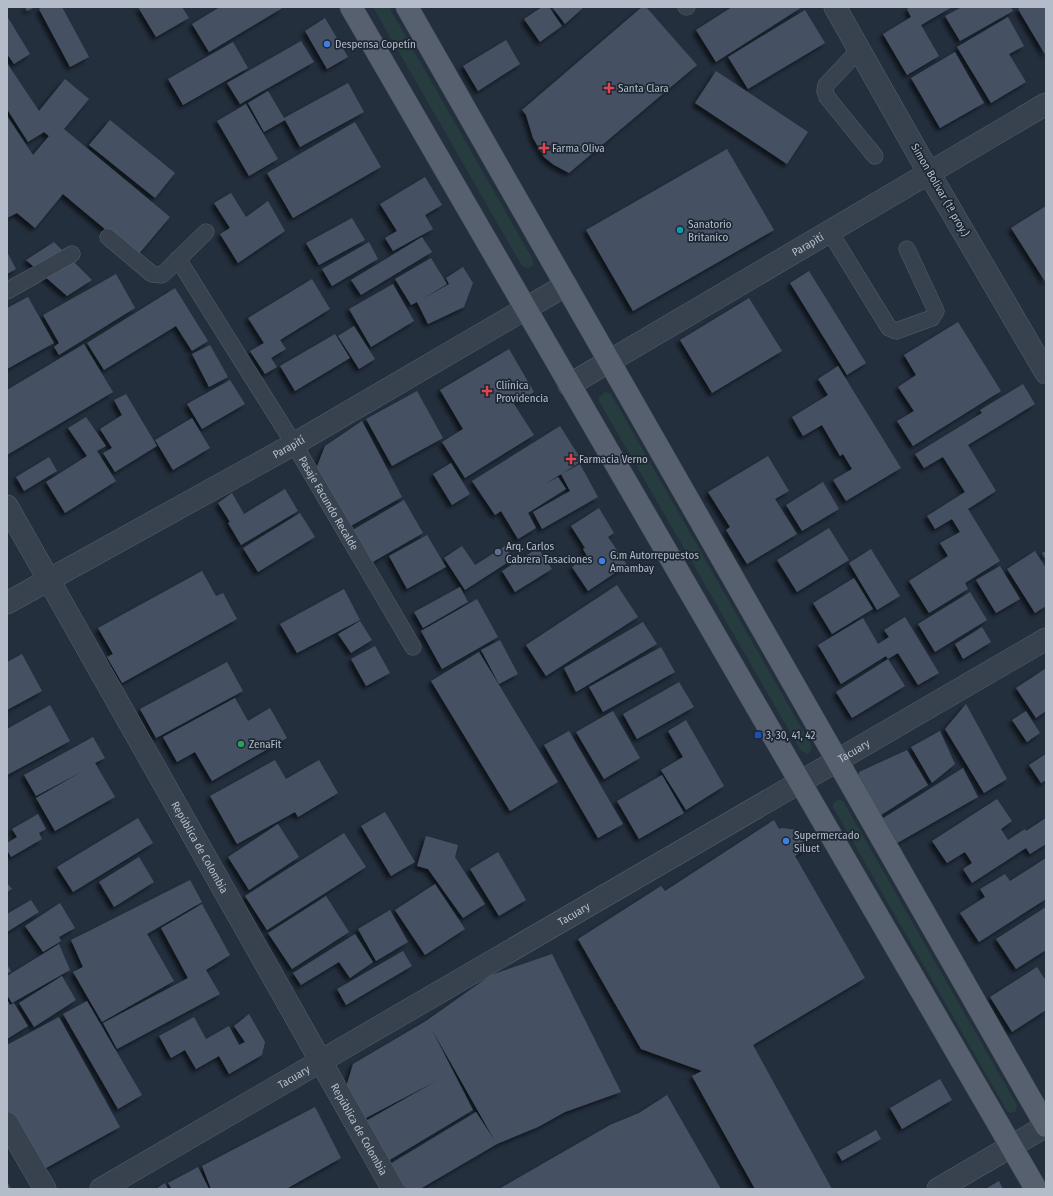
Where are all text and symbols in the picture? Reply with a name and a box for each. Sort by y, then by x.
place label: Despensa Copetín [335,38,416,51]
marker: Despensa Copetín [322,39,332,49]
marker: Santa Clara [603,82,615,94]
place label: Santa Clara [618,82,669,95]
street label: Simon Bolivar (1ª proy.) [908,141,972,239]
place label: Farma Oliva [552,142,605,155]
marker: Farma Oliva [539,143,549,153]
place label: Sanatorio Britanico [688,218,732,244]
marker: Sanatorio Britanico [675,225,685,235]
street label: Parapití [790,230,826,259]
place label: Cliínica Providencia [496,379,548,405]
marker: Cliínica Providencia [481,385,493,397]
street label: Parapití [270,433,307,461]
place label: Farmacia Verno [579,453,648,466]
street label: Pasaje Facundo Recalde [296,454,361,553]
marker: Farmacia Verno [566,454,576,464]
place label: Arq. Carlos Cabrera Tasaciones [506,540,593,566]
marker: Arq. Carlos Cabrera Tasaciones [493,547,503,557]
place label: G.m Autorrepuestos Amambay [610,549,699,575]
marker: G.m Autorrepuestos Amambay [597,556,607,566]
place label: 3, 30, 41, 42 [766,729,816,742]
marker: 3, 30, 41, 42 [753,730,763,740]
street label: Tacuary [836,737,872,765]
place label: ZenaFit [249,738,282,751]
marker: ZenaFit [236,739,246,749]
street label: República de Colombia [169,799,231,895]
place label: Supermercado Siluet [794,829,860,855]
marker: Supermercado Siluet [781,836,791,846]
street label: Tacuary [556,900,592,928]
street label: Tacuary [276,1062,312,1091]
street label: República de Colombia [328,1081,390,1178]

